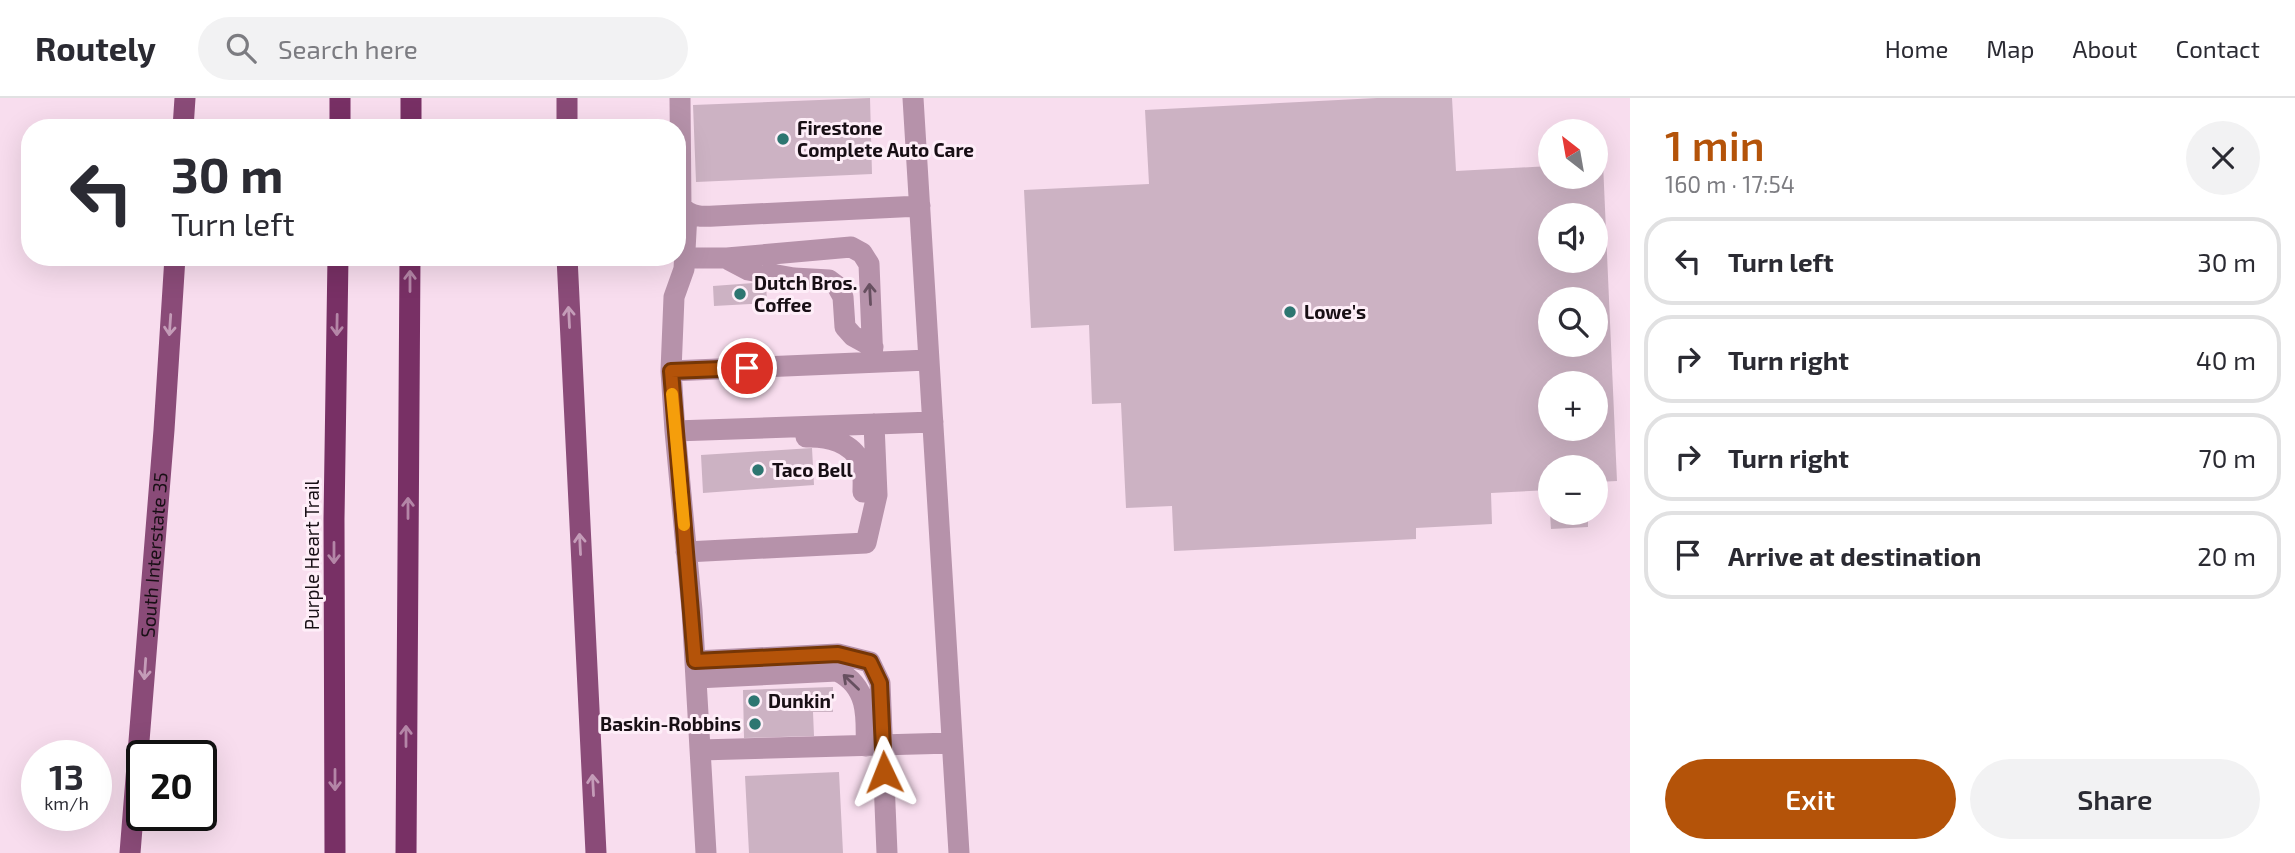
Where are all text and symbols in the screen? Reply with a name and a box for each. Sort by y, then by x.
search box [198,17,688,80]
text: Routely [35,28,156,68]
icon: search [222,29,260,67]
text: Search here [278,33,418,64]
text: Home [1885,34,1948,63]
text: Map [1986,34,2034,63]
text: About [2072,34,2138,63]
text: Contact [2176,34,2260,63]
place label: Firestone Complete Auto Care [797,116,974,161]
north arrow [1538,119,1608,189]
map controls [1538,119,1608,525]
text: 1 min [1665,119,1765,169]
button: close [2186,121,2260,195]
marker: Firestone Complete Auto Care [775,131,791,147]
text: 30 m [171,144,283,203]
icon: left [56,147,147,238]
text: 160 m · 17:54 [1665,170,1795,198]
button: sound [1538,203,1608,273]
text: Turn left [171,204,295,242]
icon: left [1669,242,1707,280]
text: Turn left [1728,246,1834,277]
text: 30 m [2197,246,2256,277]
one-way arrow [403,270,417,293]
place label: Dutch Bros. Coffee [754,271,857,316]
one-way arrow [864,283,877,306]
marker: Dutch Bros. Coffee [732,286,748,302]
button: search [1538,287,1608,357]
place label: Lowe's [1304,300,1366,323]
marker: Lowe's [1282,304,1298,320]
one-way arrow [562,306,575,329]
one-way arrow [164,314,177,337]
one-way arrow [330,314,344,337]
pin [717,338,777,398]
icon: right [1669,340,1707,378]
text: Turn right [1728,344,1849,375]
text: 40 m [2196,344,2256,375]
icon: arrive [728,349,766,387]
button: + [1538,371,1608,441]
icon: right [1669,438,1707,476]
text: Turn right [1728,442,1849,473]
text: 70 m [2198,442,2256,473]
button: − [1538,455,1608,525]
place label: Taco Bell [772,458,854,481]
marker: Taco Bell [750,462,766,478]
street label: South Interstate 35 [135,471,172,638]
street label: Purple Heart Trail [300,479,323,630]
one-way arrow [401,497,415,520]
one-way arrow [574,533,587,556]
icon: arrive [1669,536,1707,574]
text: Arrive at destination [1728,540,1981,571]
text: 20 m [2197,540,2256,571]
one-way arrow [327,541,341,564]
one-way arrow [138,657,151,680]
one-way arrow [843,674,860,691]
place label: Dunkin' [768,689,835,712]
marker: Dunkin' [746,693,762,709]
place label: Baskin-Robbins [600,712,741,735]
marker: Baskin-Robbins [747,716,763,732]
one-way arrow [399,725,413,748]
position arrow [847,735,921,809]
speed limit sign: 20 [126,740,217,831]
text: 13 [49,755,84,797]
button: Exit [1665,759,1956,839]
button: Share [1970,759,2260,839]
one-way arrow [328,769,342,792]
one-way arrow [586,774,599,797]
text: km/h [44,792,89,814]

